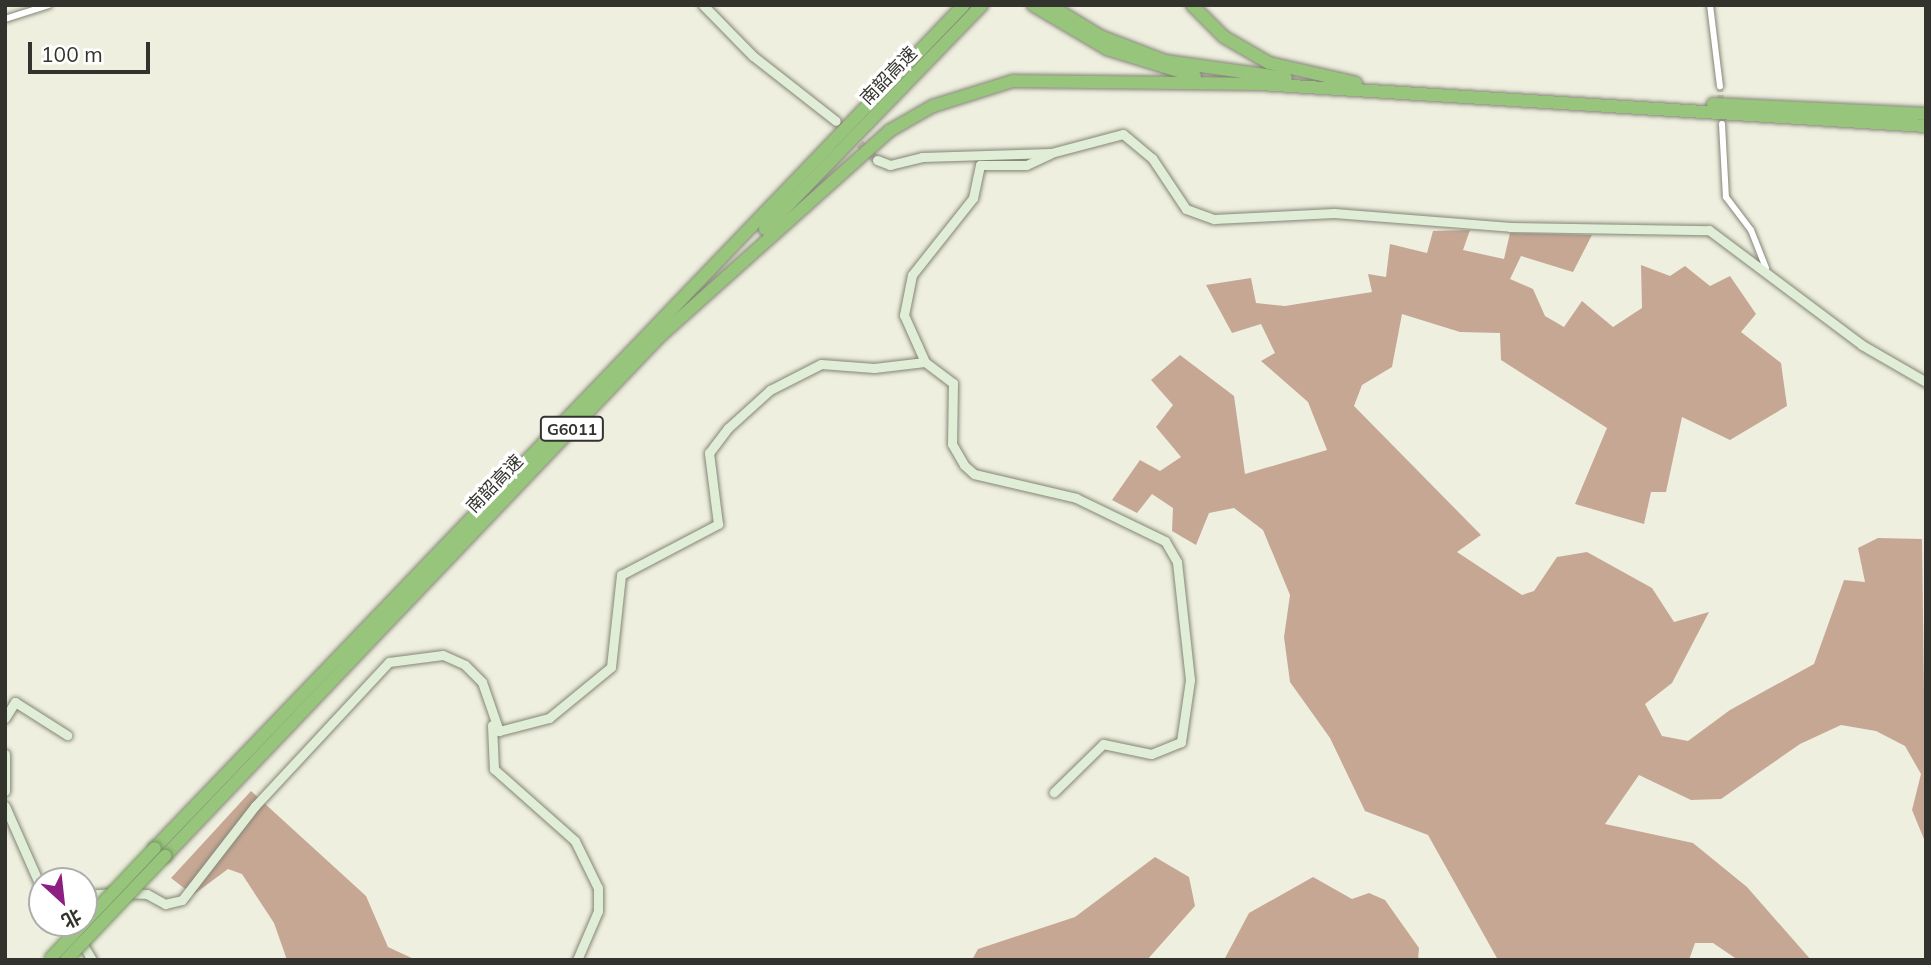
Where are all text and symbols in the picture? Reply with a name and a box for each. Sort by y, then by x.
scale bar [32,28,154,72]
text: 100 m [41,41,103,67]
street label: 南韶高速 [856,43,922,109]
road number: G6011 [539,416,605,442]
street label: 南韶高速 [462,451,528,517]
north arrow [28,867,98,937]
text: 北 [58,904,86,934]

